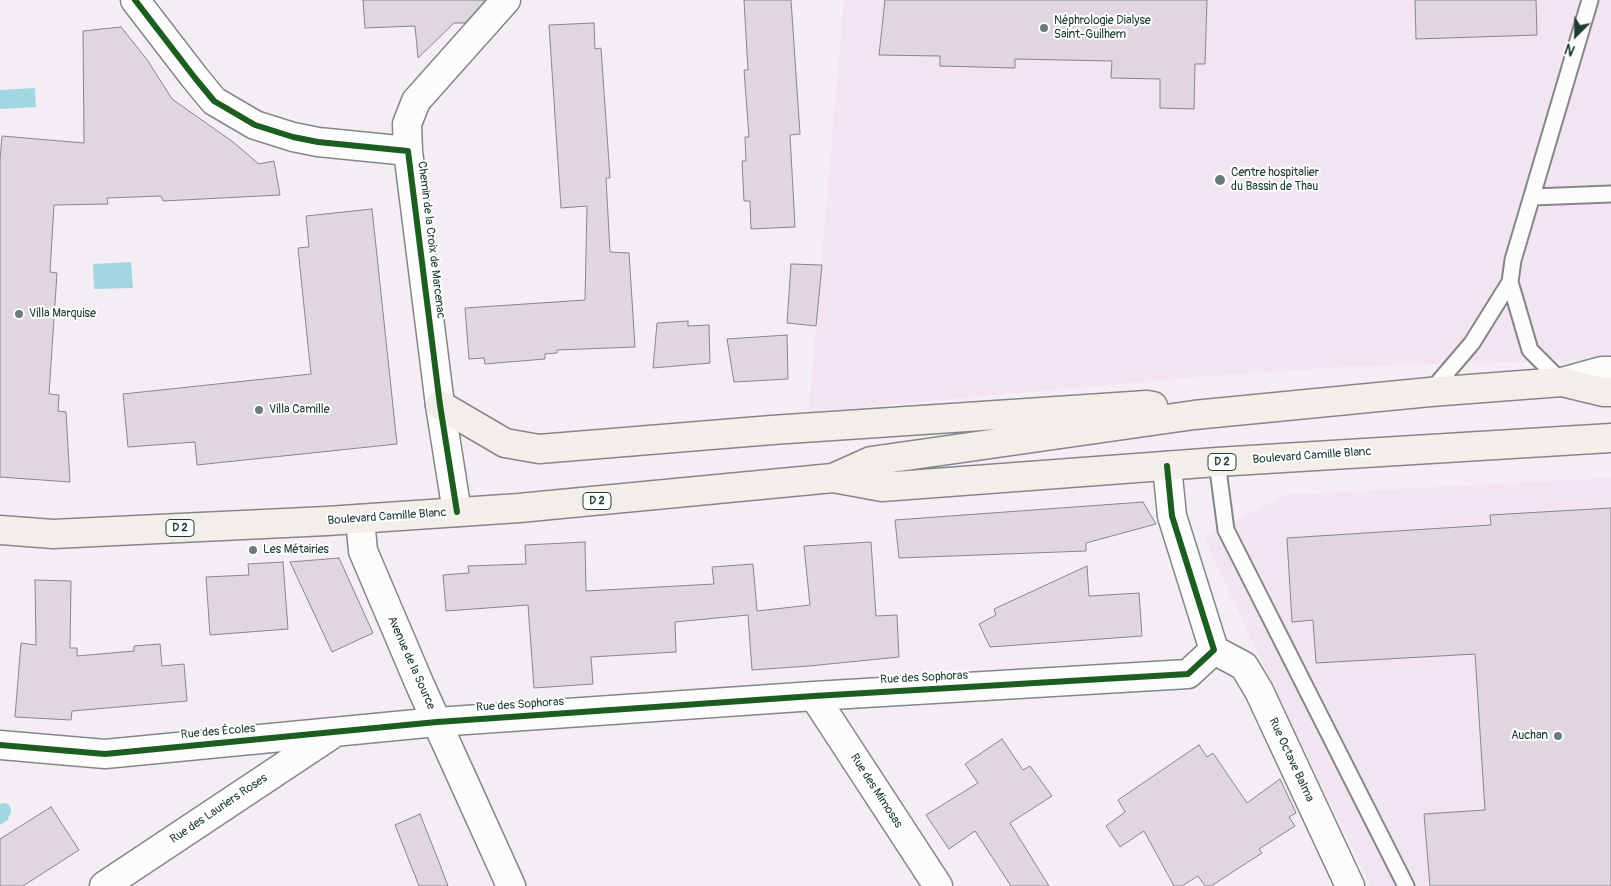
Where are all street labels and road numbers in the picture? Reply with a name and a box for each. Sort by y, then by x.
street label: Chemin de la Croix de Marcenac [414,161,448,319]
street label: Boulevard Camille Blanc [1252,445,1372,467]
road number: D 2 [1208,454,1236,471]
road number: D 2 [583,492,611,510]
street label: Boulevard Camille Blanc [327,506,447,528]
road number: D 2 [166,520,194,536]
street label: Avenue de la Source [384,614,438,712]
street label: Rue des Sophoras [880,669,968,687]
street label: Rue des Sophoras [476,695,564,715]
street label: Rue Octave Balma [1265,716,1317,804]
street label: Rue des Écoles [180,722,256,742]
street label: Rue des Mimosas [847,751,905,831]
street label: Rue des Lauriers Roses [168,771,270,847]

